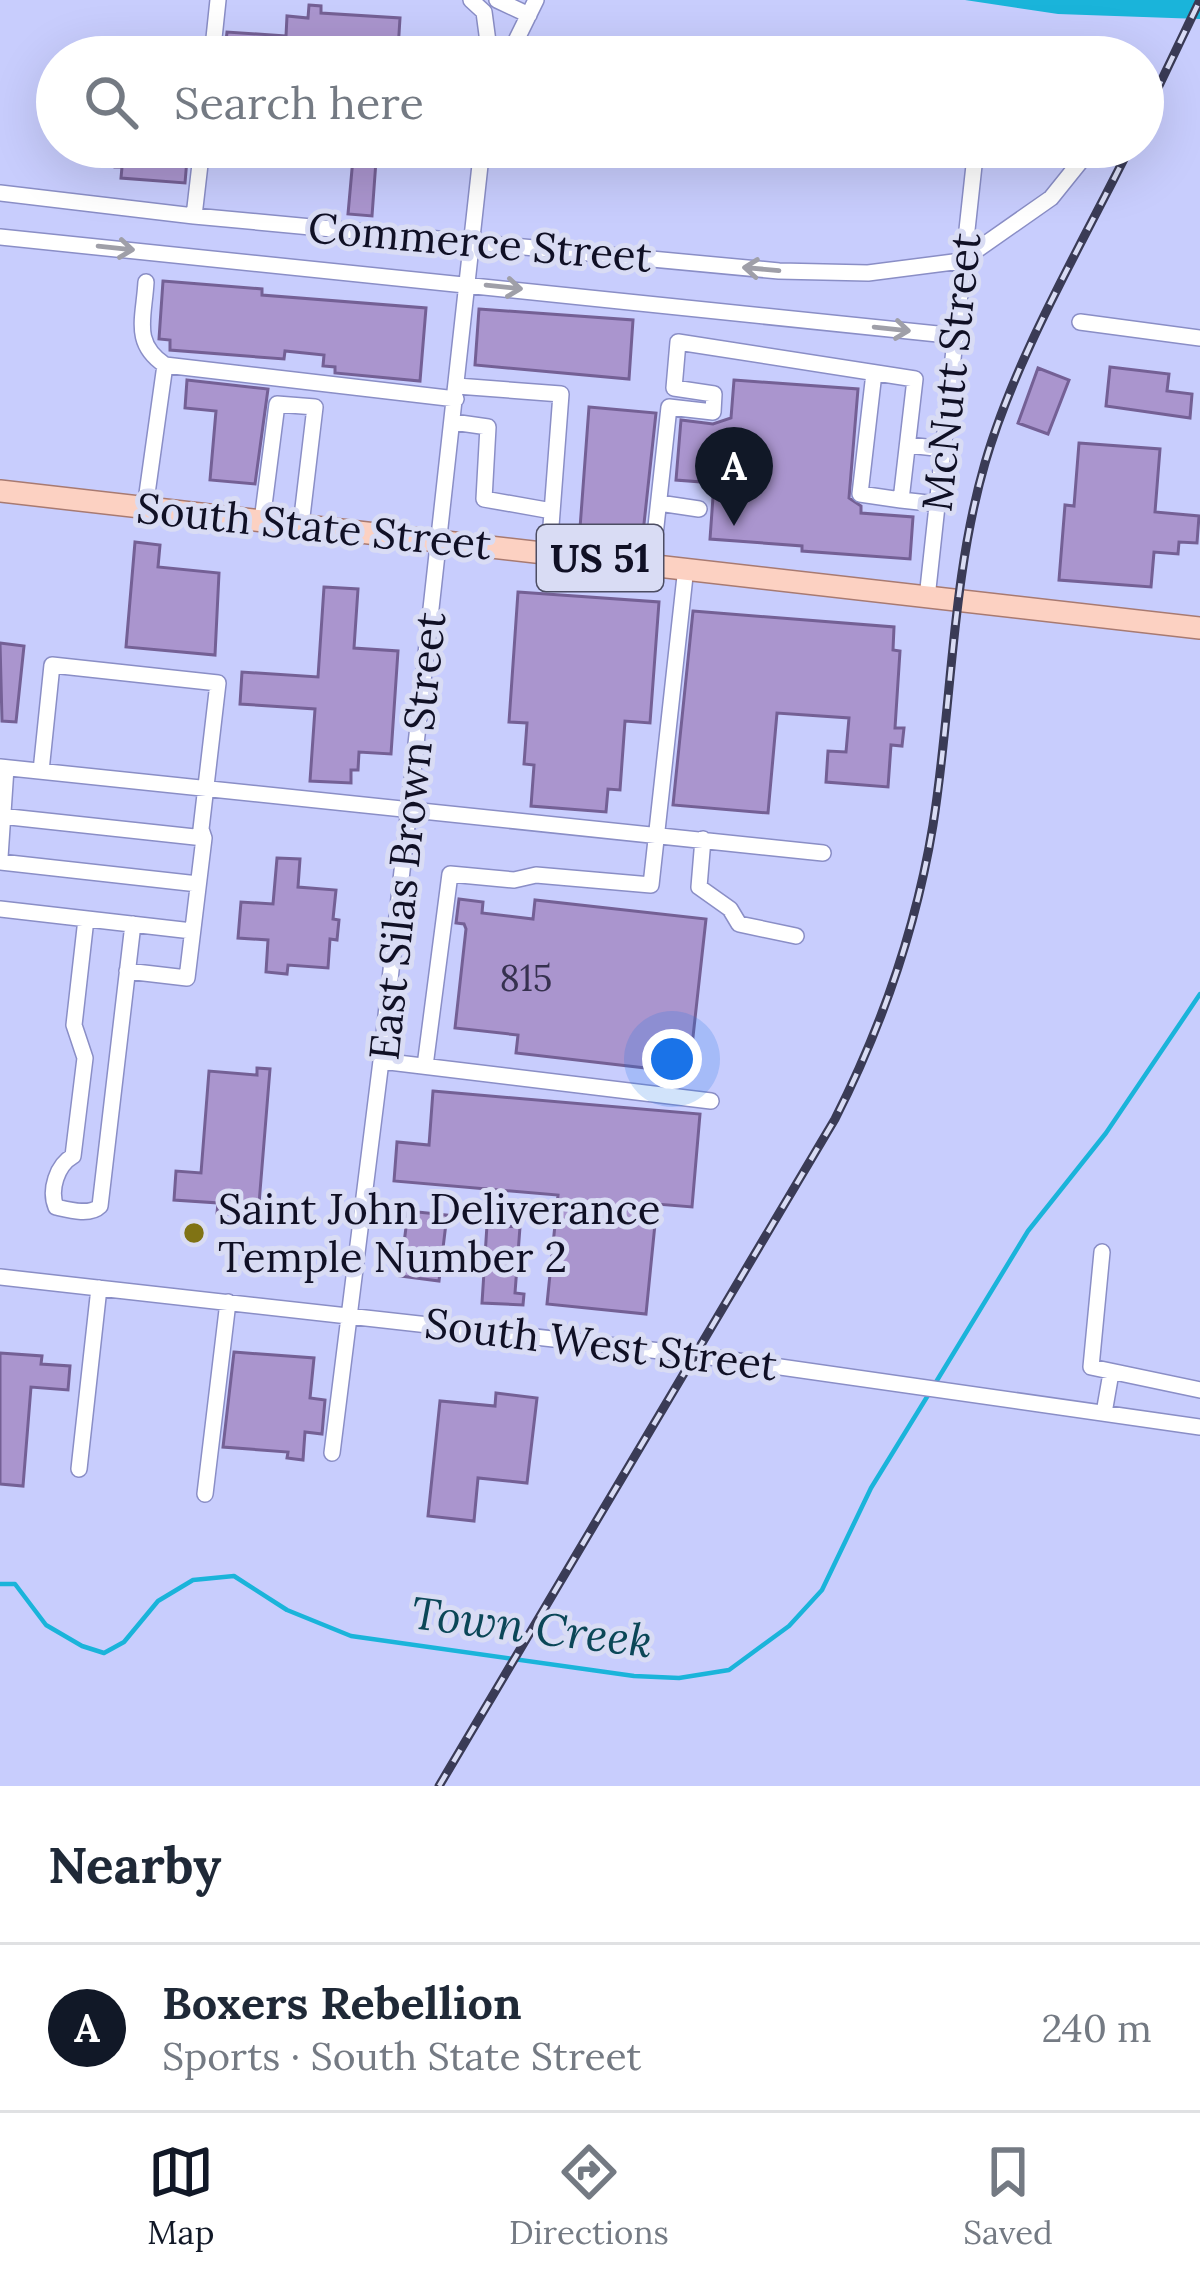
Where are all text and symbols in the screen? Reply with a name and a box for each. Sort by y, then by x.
search box [36,36,1164,168]
icon: search [78,69,144,135]
text: Search here [174,74,424,131]
street label: Commerce Street [306,200,655,284]
street label: McNutt Street [910,229,993,514]
one-way arrow [96,237,135,260]
one-way arrow [742,257,781,280]
one-way arrow [484,277,523,299]
one-way arrow [872,318,911,341]
pin: A [695,427,773,526]
street label: South State Street [134,481,495,572]
road number: US 51 [537,525,663,591]
street label: East Silas Brown Street [357,608,457,1063]
house number: 815 [500,955,552,1001]
your location [642,1029,702,1089]
place label: Saint John Deliverance Temple Number 2 [218,1182,660,1284]
marker: Saint John Deliverance Temple Number 2 [181,1220,207,1246]
street label: South West Street [422,1296,781,1392]
water label: Town Creek [408,1583,656,1670]
text: Nearby [48,1832,221,1897]
text: Boxers Rebellion [162,1974,522,2031]
text: A [74,2003,100,2053]
text: 240 m [1041,2003,1152,2053]
text: Sports · South State Street [162,2031,641,2081]
tab: Map [147,2139,214,2253]
tab: Directions [509,2139,669,2253]
tab: Saved [963,2139,1053,2253]

